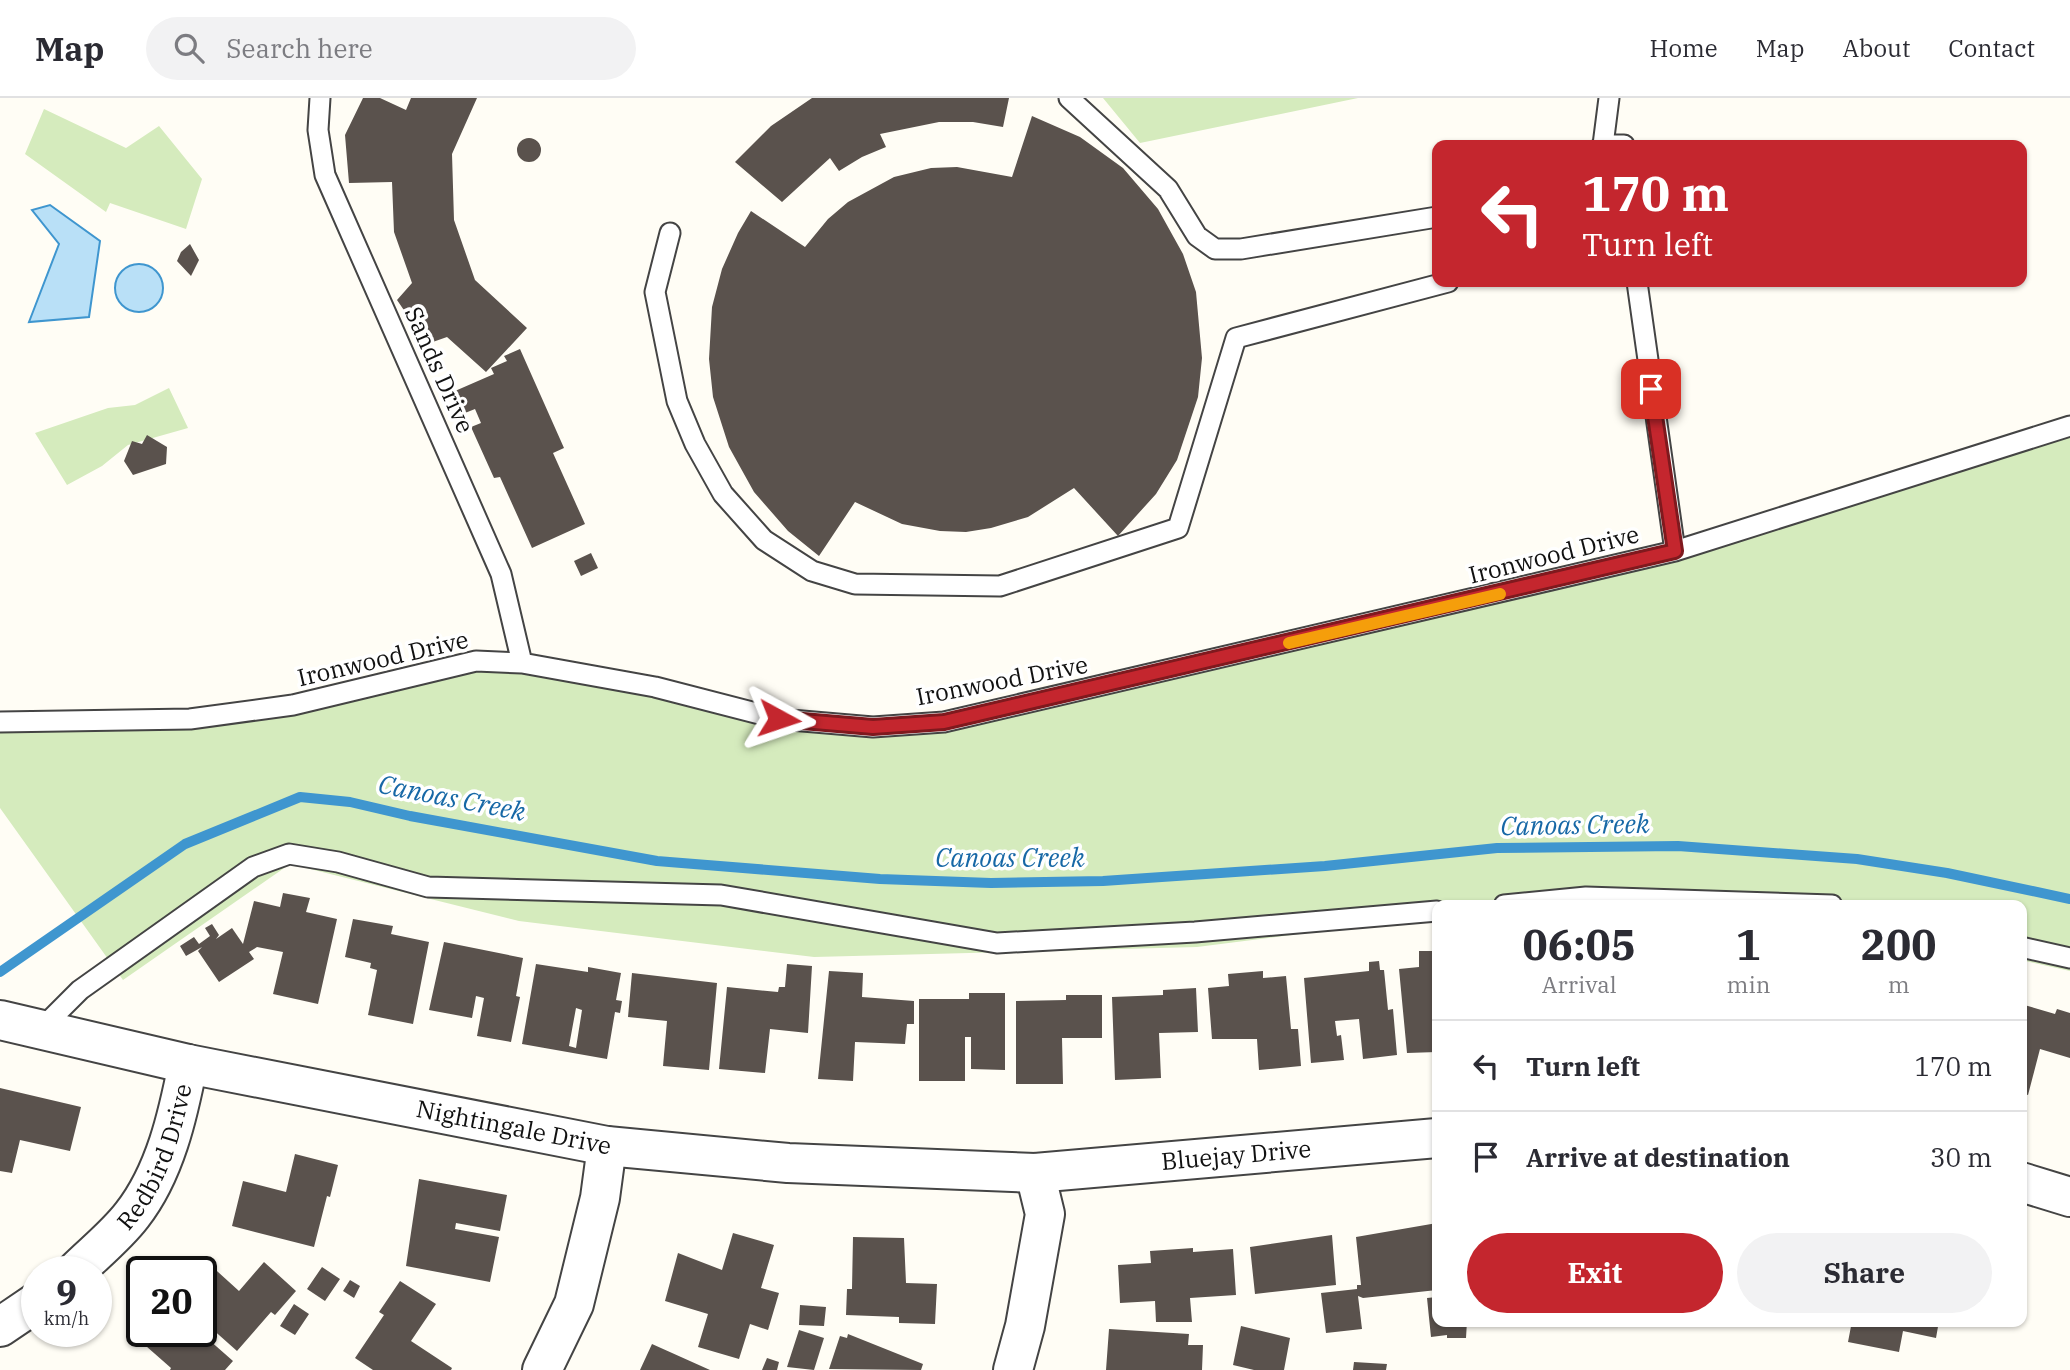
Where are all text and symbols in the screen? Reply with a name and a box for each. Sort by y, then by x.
search box [146,17,636,80]
text: Map [35,27,104,70]
icon: search [170,29,208,67]
text: Search here [226,31,373,65]
text: Home [1650,32,1718,64]
text: Map [1756,32,1804,64]
text: About [1842,32,1910,64]
text: Contact [1948,32,2035,64]
text: 170 m [1582,161,1729,224]
icon: left [1467,168,1558,259]
text: Turn left [1582,223,1713,265]
street label: Sands Drive [398,301,482,438]
pin [1621,359,1681,419]
icon: arrive [1632,370,1670,408]
street label: Ironwood Drive [1465,517,1642,591]
street label: Ironwood Drive [294,623,471,693]
street label: Ironwood Drive [913,648,1090,712]
position arrow [742,682,816,756]
water label: Canoas Creek [376,766,529,828]
water label: Canoas Creek [1500,806,1650,842]
water label: Canoas Creek [935,840,1085,874]
text: 06:05 [1522,917,1636,972]
text: 1 [1736,917,1761,972]
text: 200 [1861,917,1936,972]
text: Arrival [1542,969,1617,999]
text: min [1727,969,1770,999]
text: m [1888,969,1910,999]
icon: left [1467,1047,1505,1085]
text: Turn left [1526,1049,1640,1083]
text: 170 m [1914,1049,1992,1083]
street label: Redbird Drive [109,1081,199,1236]
street label: Nightingale Drive [414,1092,614,1161]
street label: Bluejay Drive [1160,1132,1312,1177]
icon: arrive [1467,1138,1505,1176]
text: Arrive at destination [1526,1140,1790,1174]
text: 30 m [1930,1140,1992,1174]
button: Exit [1467,1233,1723,1313]
button: Share [1737,1233,1992,1313]
speed limit sign: 20 [126,1256,217,1347]
text: 9 [56,1269,77,1315]
text: km/h [44,1307,89,1330]

